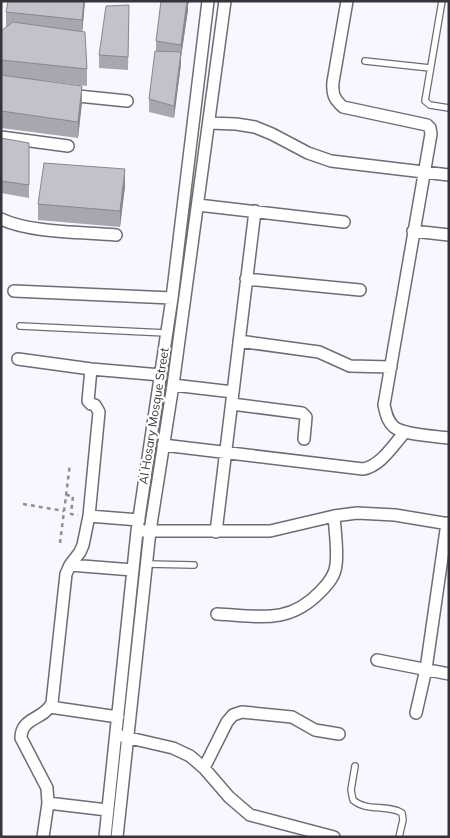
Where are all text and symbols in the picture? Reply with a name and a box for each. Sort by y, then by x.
street label: Al Hosary Mosque Street [135,346,172,485]

